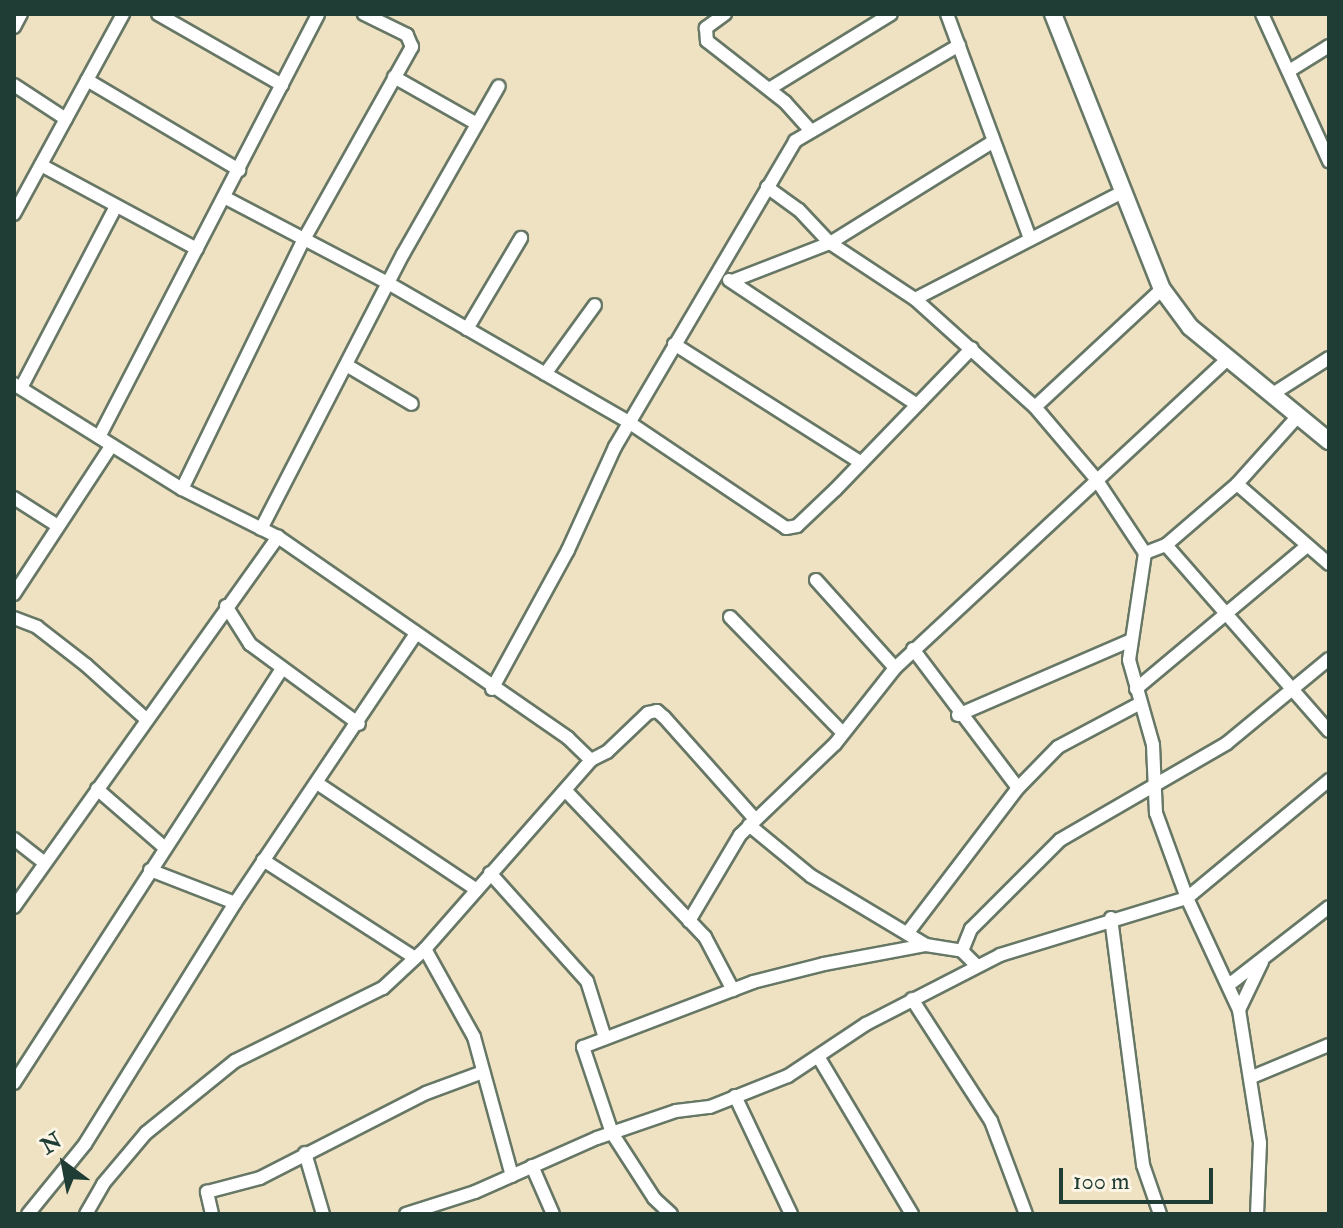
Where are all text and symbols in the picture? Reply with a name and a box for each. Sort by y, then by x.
north arrow [24,1124,104,1204]
text: N [36,1127,67,1161]
scale bar [1063,1152,1217,1202]
text: 100 m [1073,1166,1130,1197]

